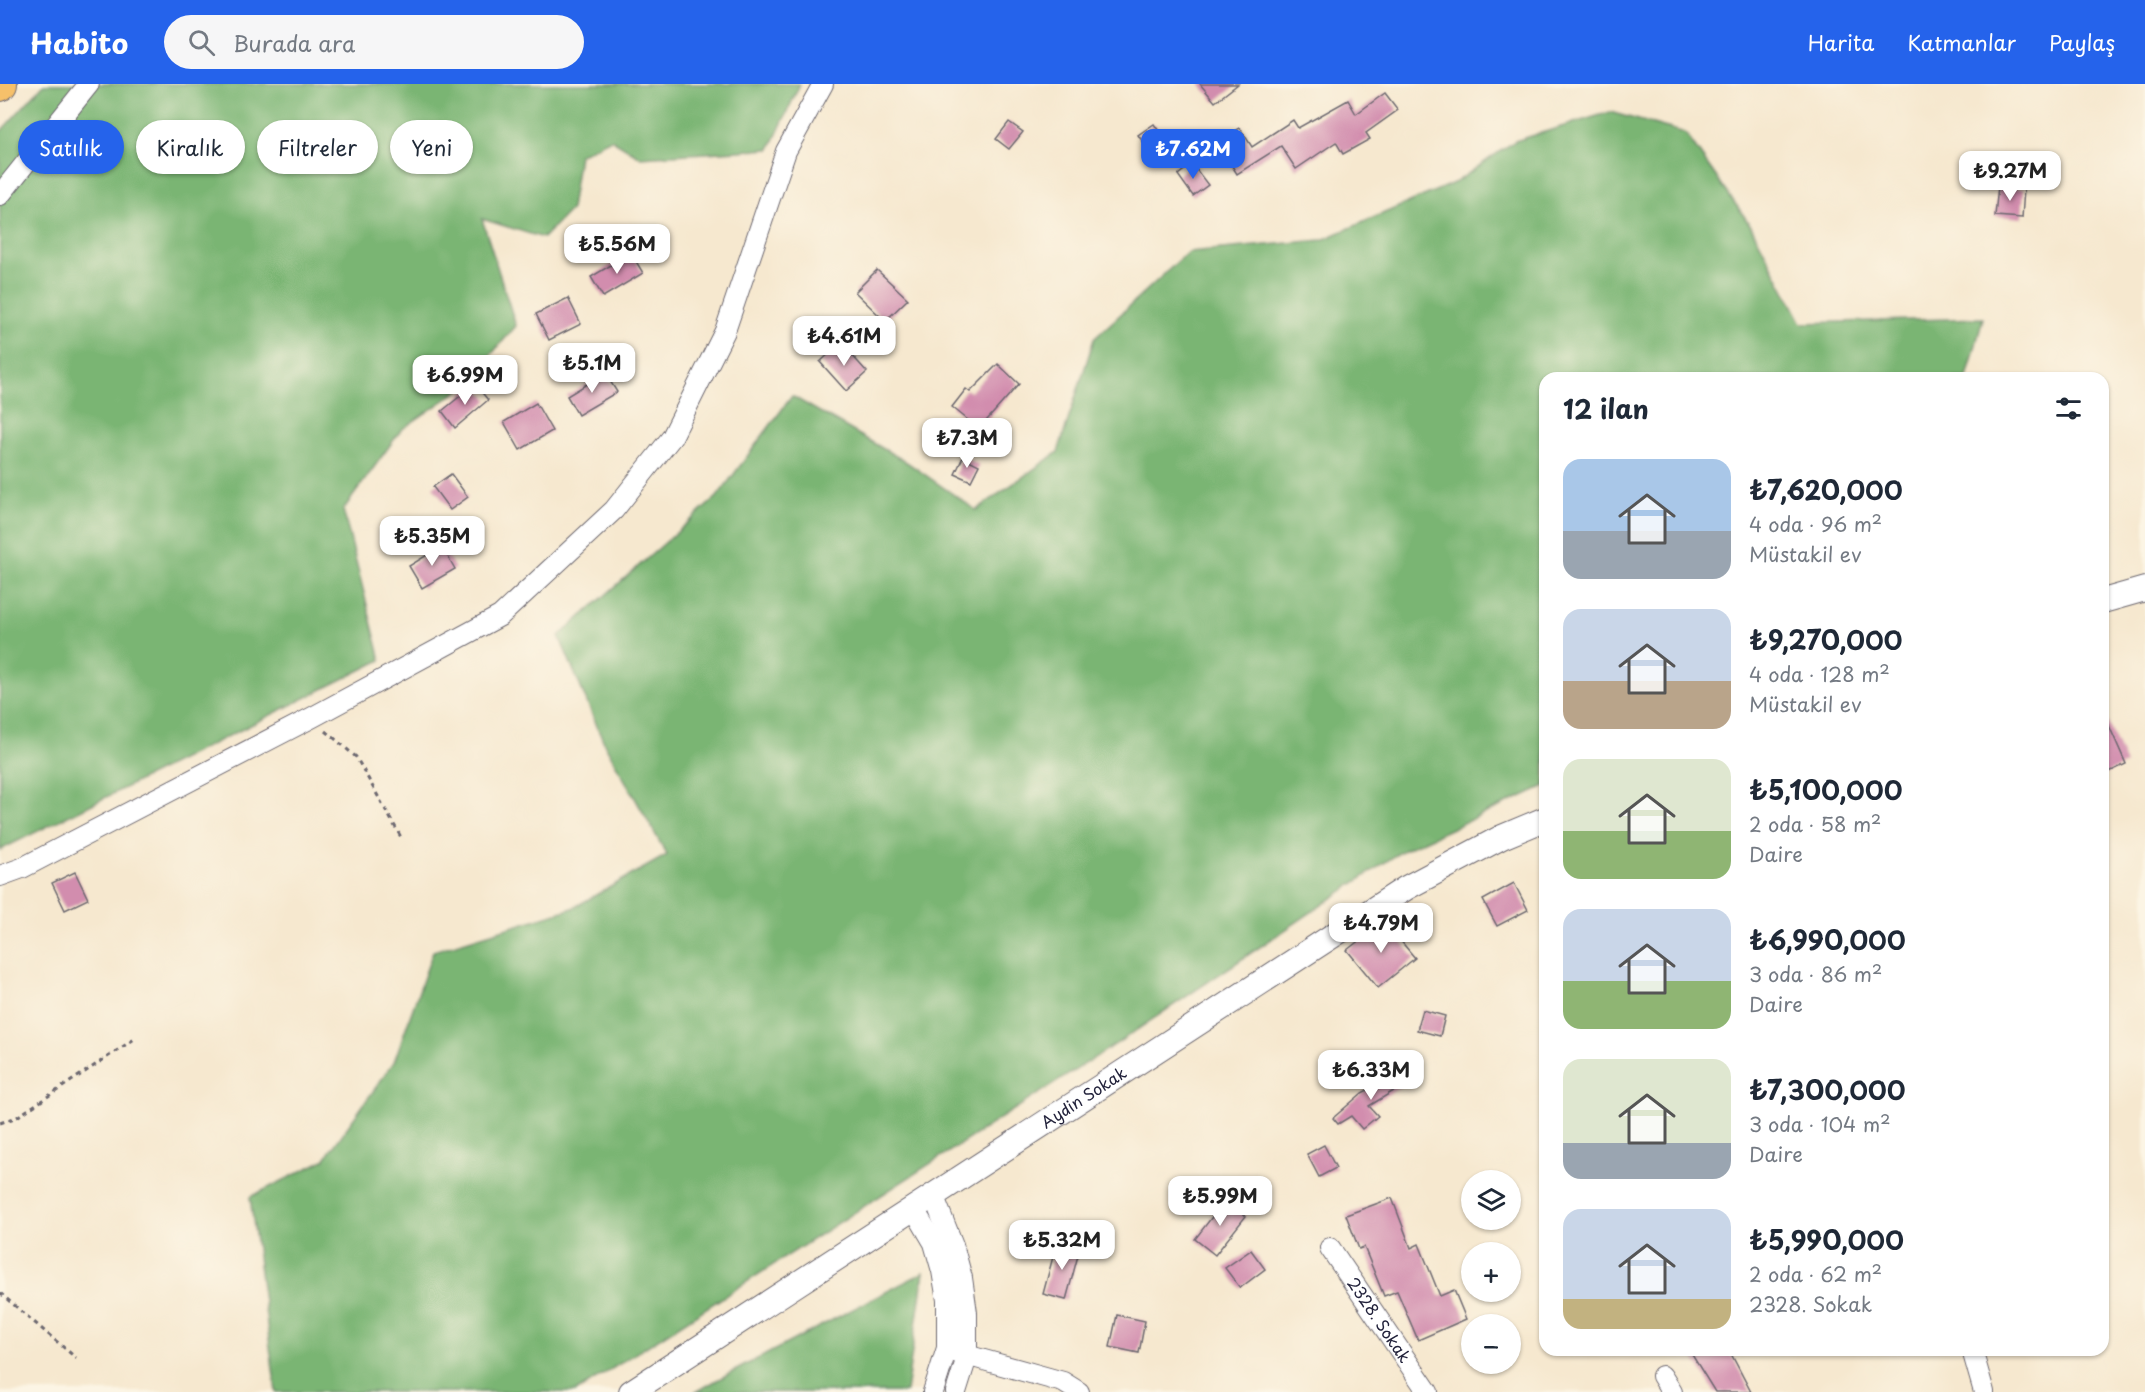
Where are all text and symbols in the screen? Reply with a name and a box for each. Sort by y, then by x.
search box [164,15,584,69]
text: Habito [30,21,128,64]
icon: search [185,26,218,59]
text: Burada ara [233,26,355,59]
text: Harita [1808,26,1874,58]
text: Katmanlar [1907,26,2016,58]
text: Paylaş [2049,26,2115,58]
chip: Satılık [18,120,124,174]
chip: Kiralık [136,120,245,174]
chip: Filtreler [257,120,378,174]
chip: Yeni [390,120,473,174]
pin: ₺7.62M [1144,129,1242,180]
text: ₺7.62M [1155,133,1231,163]
pin: ₺9.27M [1961,151,2059,202]
text: ₺9.27M [1973,155,2047,185]
pin: ₺5.56M [568,224,666,275]
text: ₺5.56M [578,228,656,258]
pin: ₺4.61M [795,316,893,367]
text: ₺4.61M [807,320,881,350]
pin: ₺5.1M [550,343,634,394]
text: ₺5.1M [562,347,622,377]
pin: ₺6.99M [416,355,514,406]
text: ₺6.99M [427,359,503,389]
text: 12 ilan [1563,389,1649,428]
icon: filters [2052,392,2085,425]
pin: ₺7.3M [925,418,1009,469]
text: ₺7.3M [936,422,998,452]
text: ₺7,620,000 [1749,470,1903,509]
icon: home [1611,483,1683,555]
text: 4 oda · 96 m² [1749,509,1882,539]
pin: ₺5.35M [383,516,481,567]
text: ₺5.35M [394,520,470,550]
text: Müstakil ev [1749,539,1861,569]
text: ₺9,270,000 [1749,620,1903,659]
icon: home [1611,633,1683,705]
text: 4 oda · 128 m² [1749,659,1890,689]
text: Müstakil ev [1749,689,1861,719]
text: ₺5,100,000 [1749,770,1903,809]
icon: home [1611,783,1683,855]
text: 2 oda · 58 m² [1749,809,1881,839]
text: Daire [1749,839,1803,869]
pin: ₺4.79M [1332,903,1430,954]
text: ₺4.79M [1343,907,1419,937]
text: ₺6,990,000 [1749,920,1906,959]
icon: home [1611,933,1683,1005]
text: 3 oda · 86 m² [1749,959,1882,989]
text: Daire [1749,989,1803,1019]
pin: ₺6.33M [1322,1050,1420,1101]
text: ₺6.33M [1332,1054,1410,1084]
street label: Aydin Sokak [1036,1060,1131,1133]
text: ₺7,300,000 [1749,1070,1906,1109]
icon: home [1611,1083,1683,1155]
text: 3 oda · 104 m² [1749,1109,1891,1139]
text: Daire [1749,1139,1803,1169]
map controls [1461,1170,1521,1374]
button: layers [1461,1170,1521,1230]
pin: ₺5.99M [1171,1176,1269,1227]
text: ₺5.99M [1182,1180,1258,1210]
pin: ₺5.32M [1013,1220,1111,1271]
text: ₺5,990,000 [1749,1220,1904,1259]
text: ₺5.32M [1023,1224,1101,1254]
icon: home [1611,1233,1683,1305]
button: + [1461,1242,1521,1302]
text: 2 oda · 62 m² [1749,1259,1882,1289]
street label: 2328. Sokak [1342,1272,1417,1367]
text: 2328. Sokak [1749,1289,1872,1319]
button: − [1461,1314,1521,1374]

